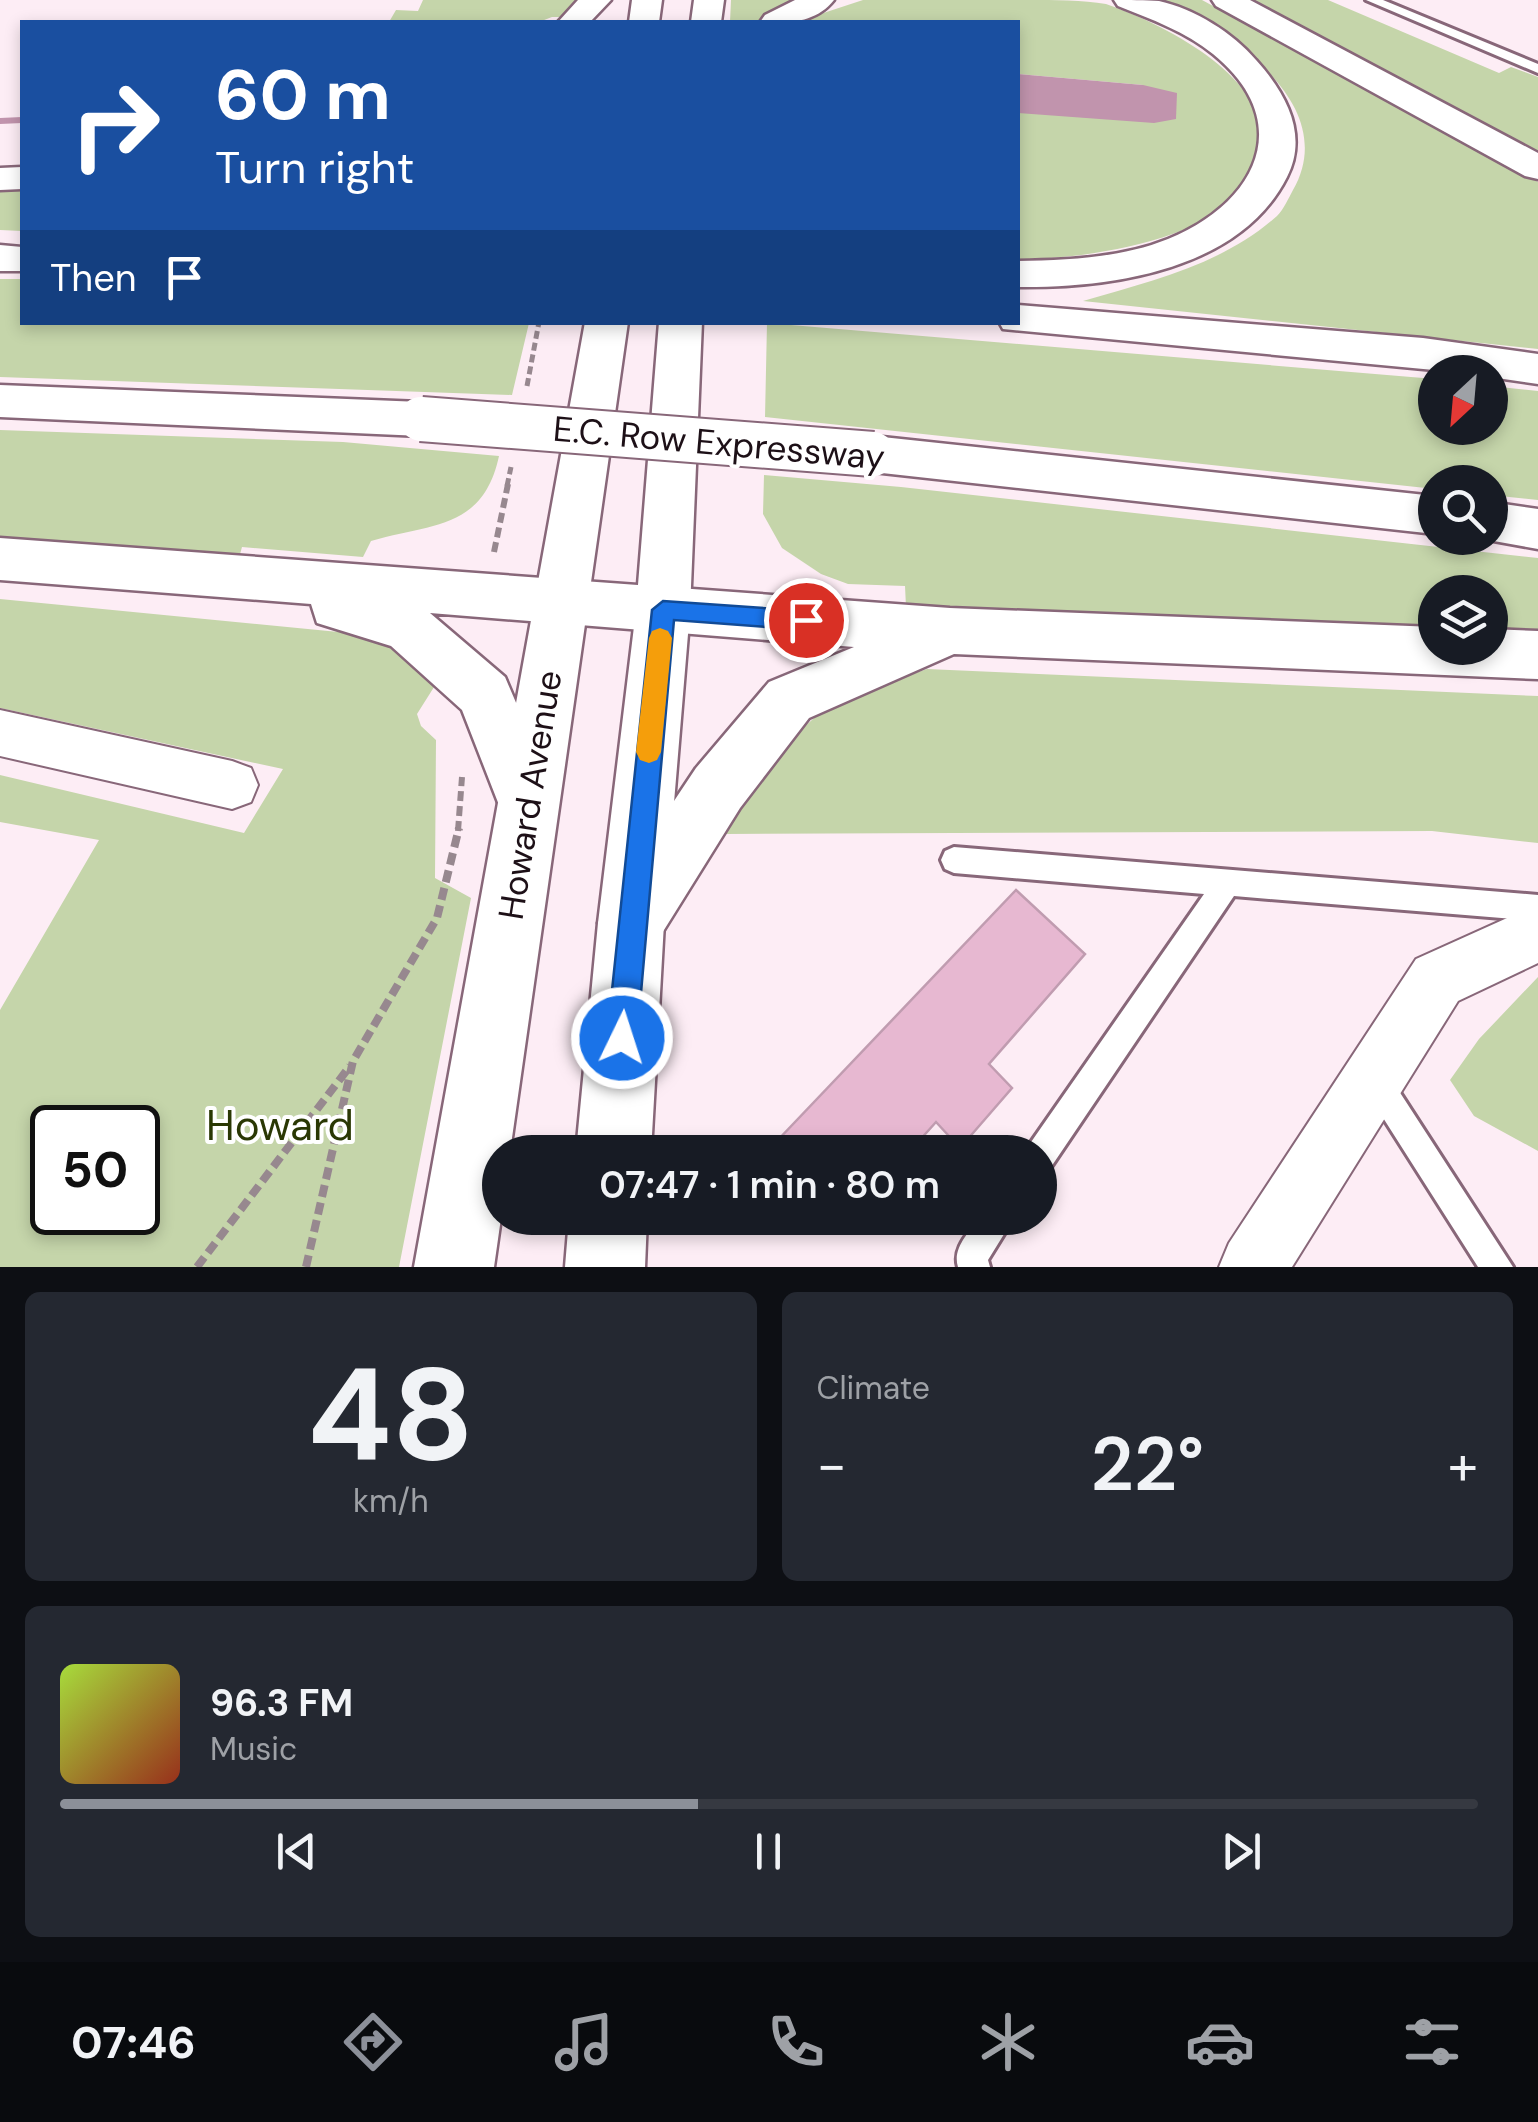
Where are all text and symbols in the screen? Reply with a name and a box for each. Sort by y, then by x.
text: 60 m [215,50,391,141]
icon: right [50,60,180,190]
text: Turn right [215,138,414,197]
icon: arrive [157,250,212,305]
text: Then [50,253,137,303]
north arrow [1418,355,1508,445]
map controls [1418,355,1508,665]
street label: E.C. Row Expressway [551,406,887,480]
button: search [1418,465,1508,555]
button: layers [1418,575,1508,665]
pin [764,578,849,663]
icon: arrive [779,593,834,648]
street label: Howard Avenue [488,667,572,923]
position arrow [570,986,674,1090]
park label: Howard [206,1098,354,1153]
speed limit sign: 50 [30,1105,160,1235]
text: 07:47 · 1 min · 80 m [599,1160,940,1210]
text: 48 [307,1330,474,1499]
text: Climate [817,1367,930,1409]
text: 22° [1091,1416,1204,1513]
text: − [817,1429,847,1501]
text: + [1448,1429,1478,1501]
text: km/h [353,1480,429,1522]
text: 96.3 FM [210,1678,353,1728]
text: Music [210,1728,297,1770]
icon: previous [269,1824,324,1879]
icon: pause [741,1824,796,1879]
icon: next [1214,1824,1269,1879]
icon: directions [338,2007,408,2077]
icon: music [549,2007,619,2077]
icon: phone [761,2007,831,2077]
icon: climate [973,2007,1043,2077]
icon: car [1185,2007,1255,2077]
icon: filters [1397,2007,1467,2077]
text: 07:46 [71,2013,196,2072]

